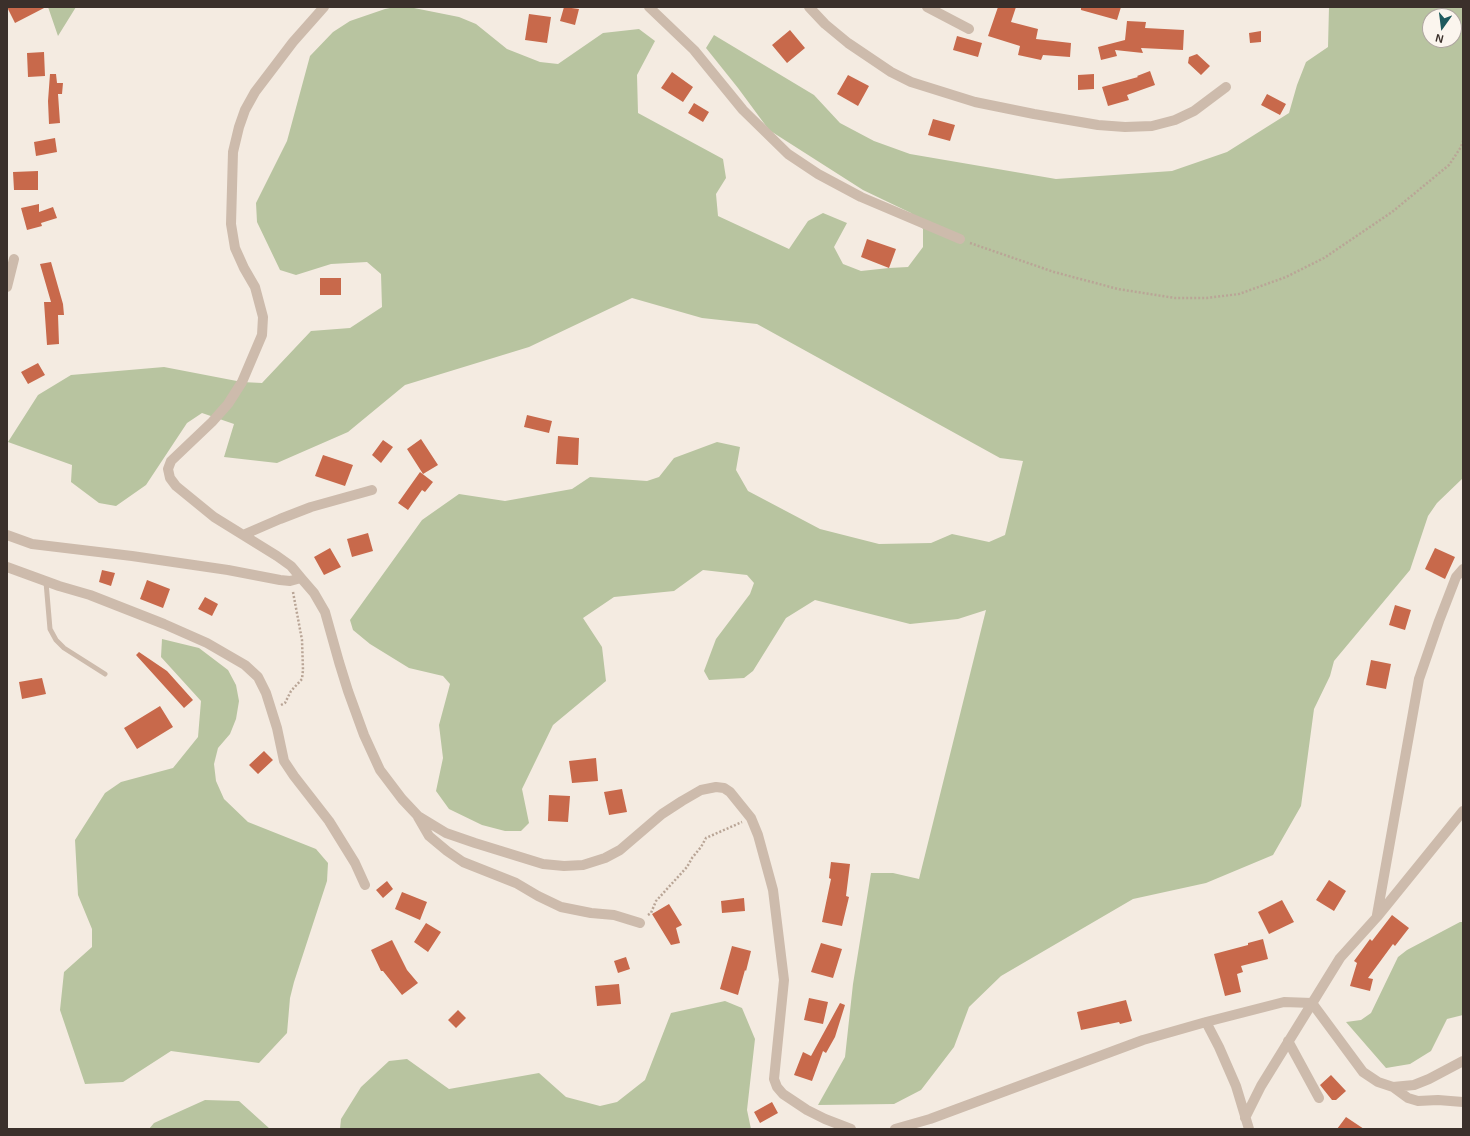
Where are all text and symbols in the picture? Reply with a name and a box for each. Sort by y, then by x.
north arrow [1422,8,1462,48]
text: N [1434,32,1445,45]

